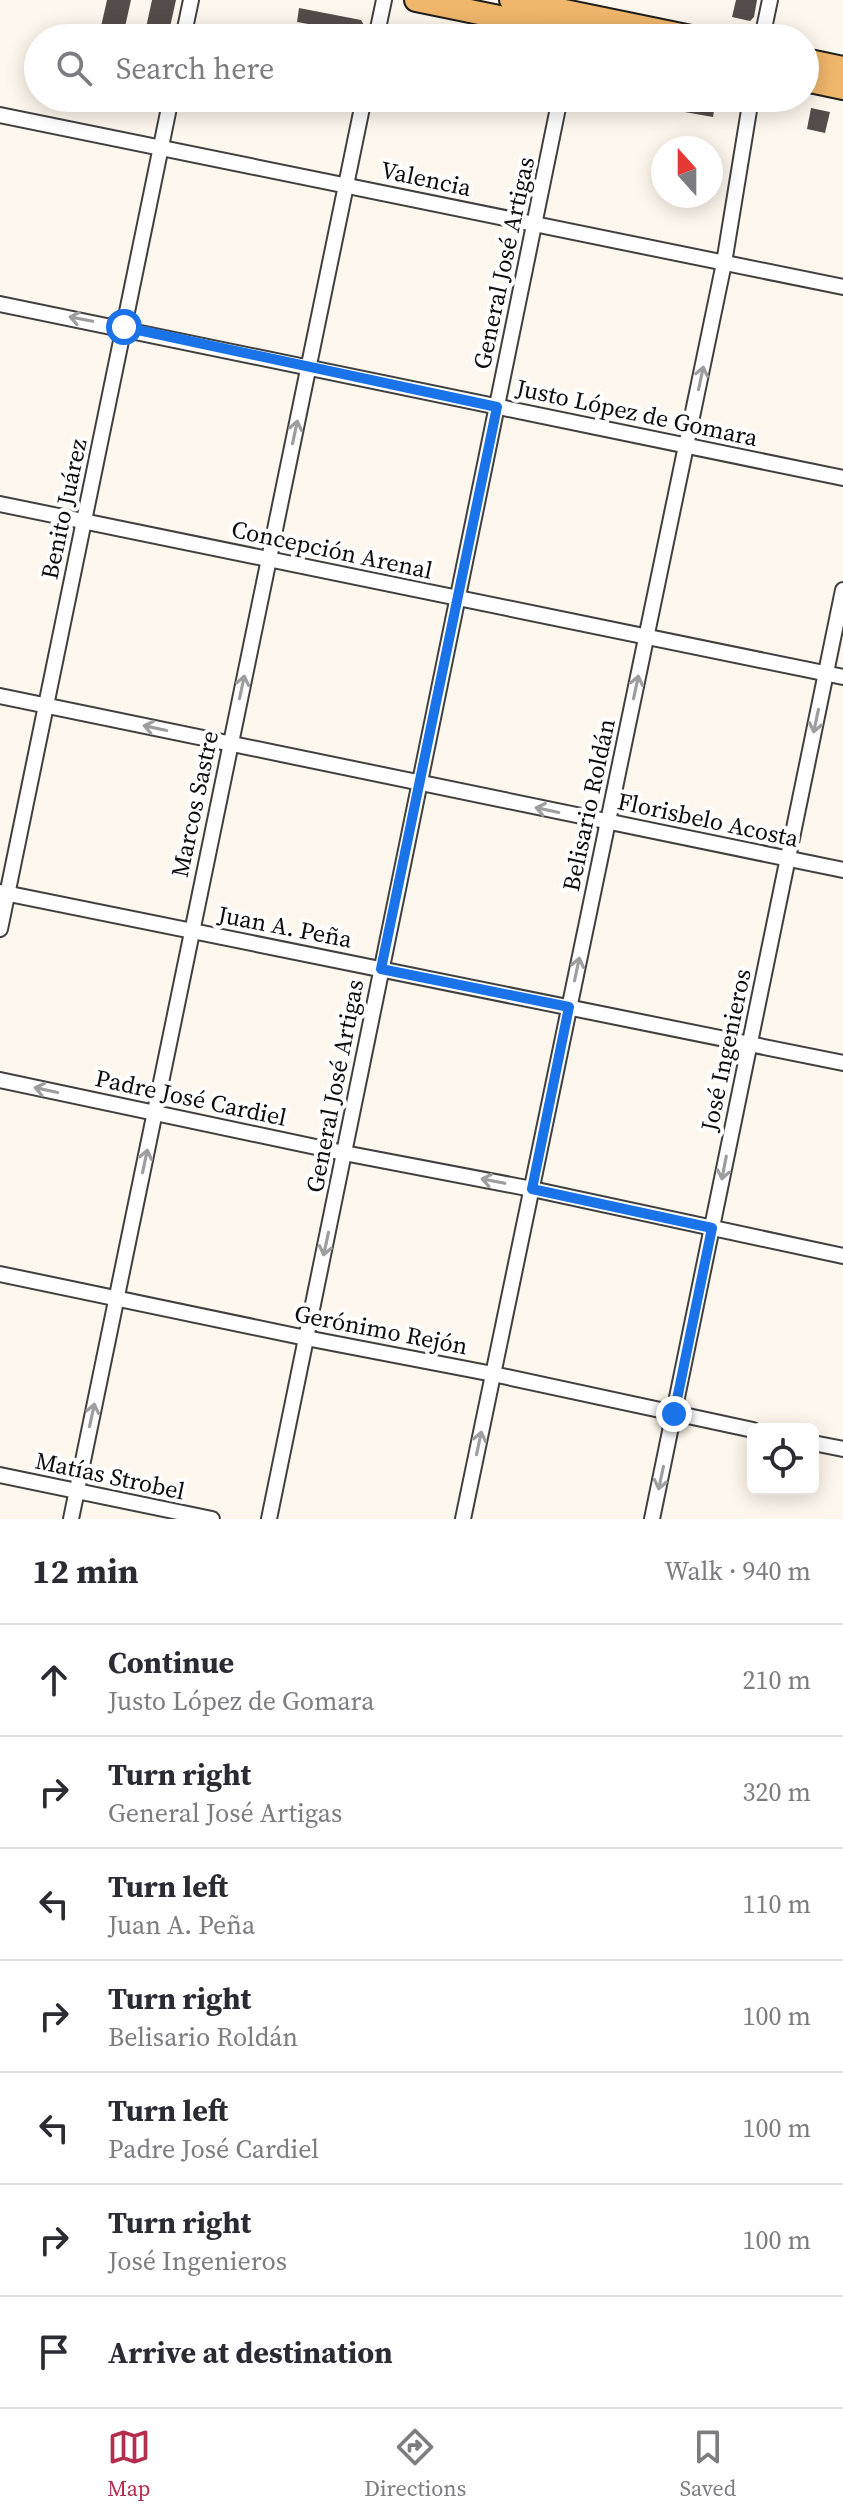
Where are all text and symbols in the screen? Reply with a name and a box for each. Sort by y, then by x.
search box [24,24,819,112]
icon: search [52,46,96,90]
text: Search here [116,48,274,89]
north arrow [651,136,723,208]
street label: Valencia [378,153,475,204]
street label: General José Artigas [465,154,542,372]
route start [106,309,142,345]
one-way arrow [69,311,95,326]
one-way arrow [694,365,709,391]
street label: Justo López de Gomara [512,371,762,454]
one-way arrow [288,420,303,445]
street label: Benito Juárez [33,435,95,582]
street label: Concepción Arenal [229,512,436,587]
one-way arrow [235,674,250,700]
one-way arrow [629,675,644,700]
one-way arrow [808,708,823,734]
street label: Belisario Roldán [554,716,623,894]
one-way arrow [143,720,169,735]
street label: Marcos Sastre [163,728,226,880]
street label: Florisbelo Acosta [615,784,802,855]
one-way arrow [535,801,560,816]
street label: Juan A. Peña [214,897,356,956]
one-way arrow [570,957,585,982]
street label: José Ingenieros [692,966,759,1135]
street label: General José Artigas [298,977,371,1195]
street label: Padre José Cardiel [92,1061,290,1134]
one-way arrow [34,1082,59,1097]
one-way arrow [138,1148,153,1174]
one-way arrow [716,1155,731,1180]
one-way arrow [481,1173,506,1188]
one-way arrow [317,1231,332,1257]
street label: Gerónimo Rejón [292,1297,471,1362]
route end [656,1396,692,1432]
one-way arrow [85,1403,100,1428]
map controls [747,1423,819,1495]
button: locate [747,1423,819,1495]
one-way arrow [472,1430,487,1456]
street label: Matías Strobel [32,1444,188,1507]
one-way arrow [653,1464,668,1490]
text: 12 min [32,1548,139,1594]
text: Walk · 940 m [664,1553,811,1589]
text: Continue [108,1642,234,1683]
icon: ahead [32,1658,76,1702]
text: 210 m [743,1662,811,1698]
text: Justo López de Gomara [108,1683,375,1719]
text: Turn right [108,1754,251,1795]
icon: right [32,1770,76,1814]
text: 320 m [743,1774,811,1810]
text: General José Artigas [108,1795,342,1831]
text: Turn left [108,1866,228,1907]
icon: left [32,1882,76,1926]
text: 110 m [743,1886,811,1922]
text: Juan A. Peña [108,1907,255,1943]
text: Turn right [108,1978,251,2019]
icon: right [32,1994,76,2038]
text: 100 m [743,1998,811,2034]
text: Belisario Roldán [108,2019,298,2055]
text: Turn left [108,2090,228,2131]
icon: left [32,2106,76,2150]
text: 100 m [743,2110,811,2146]
text: Padre José Cardiel [108,2131,319,2167]
text: Turn right [108,2202,251,2243]
icon: right [32,2218,76,2262]
text: 100 m [743,2222,811,2258]
text: José Ingenieros [108,2243,287,2279]
icon: arrive [32,2330,76,2374]
text: Arrive at destination [108,2332,393,2373]
tab: Map [107,2425,151,2503]
tab: Directions [364,2425,466,2503]
tab: Saved [680,2425,736,2503]

